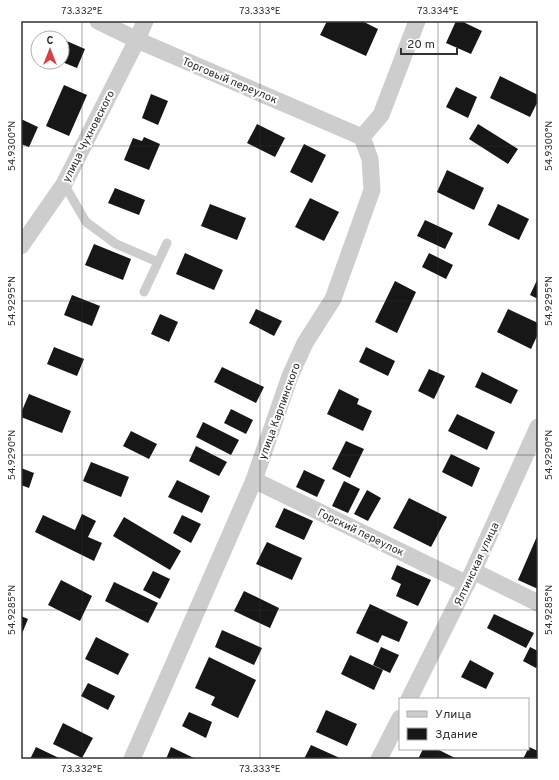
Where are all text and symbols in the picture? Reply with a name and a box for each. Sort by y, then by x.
text: 73.332°E [61,5,103,18]
text: 73.333°E [239,5,281,18]
text: 73.334°E [417,5,459,18]
north arrow [30,30,70,70]
scale bar [401,30,457,56]
text: С [46,34,54,48]
text: 20 m [407,37,435,53]
street label: Торговый переулок [180,55,279,107]
street label: улица Чухновского [60,88,118,185]
text: 54.9300°N [6,121,19,171]
text: 54.9300°N [543,121,556,171]
text: 54.9295°N [6,276,19,326]
text: 54.9295°N [543,276,556,326]
street label: улица Карпинского [256,361,304,462]
text: 54.9290°N [6,430,19,480]
text: 54.9290°N [543,430,556,480]
street label: Горский переулок [315,506,406,560]
street label: Ялтинская улица [451,520,503,609]
text: 54.9285°N [6,585,19,635]
text: 54.9285°N [543,585,556,635]
legend [399,698,529,750]
text: Улица [435,707,471,723]
text: Здание [435,727,478,743]
text: 73.332°E [61,763,103,776]
text: 73.333°E [239,763,281,776]

